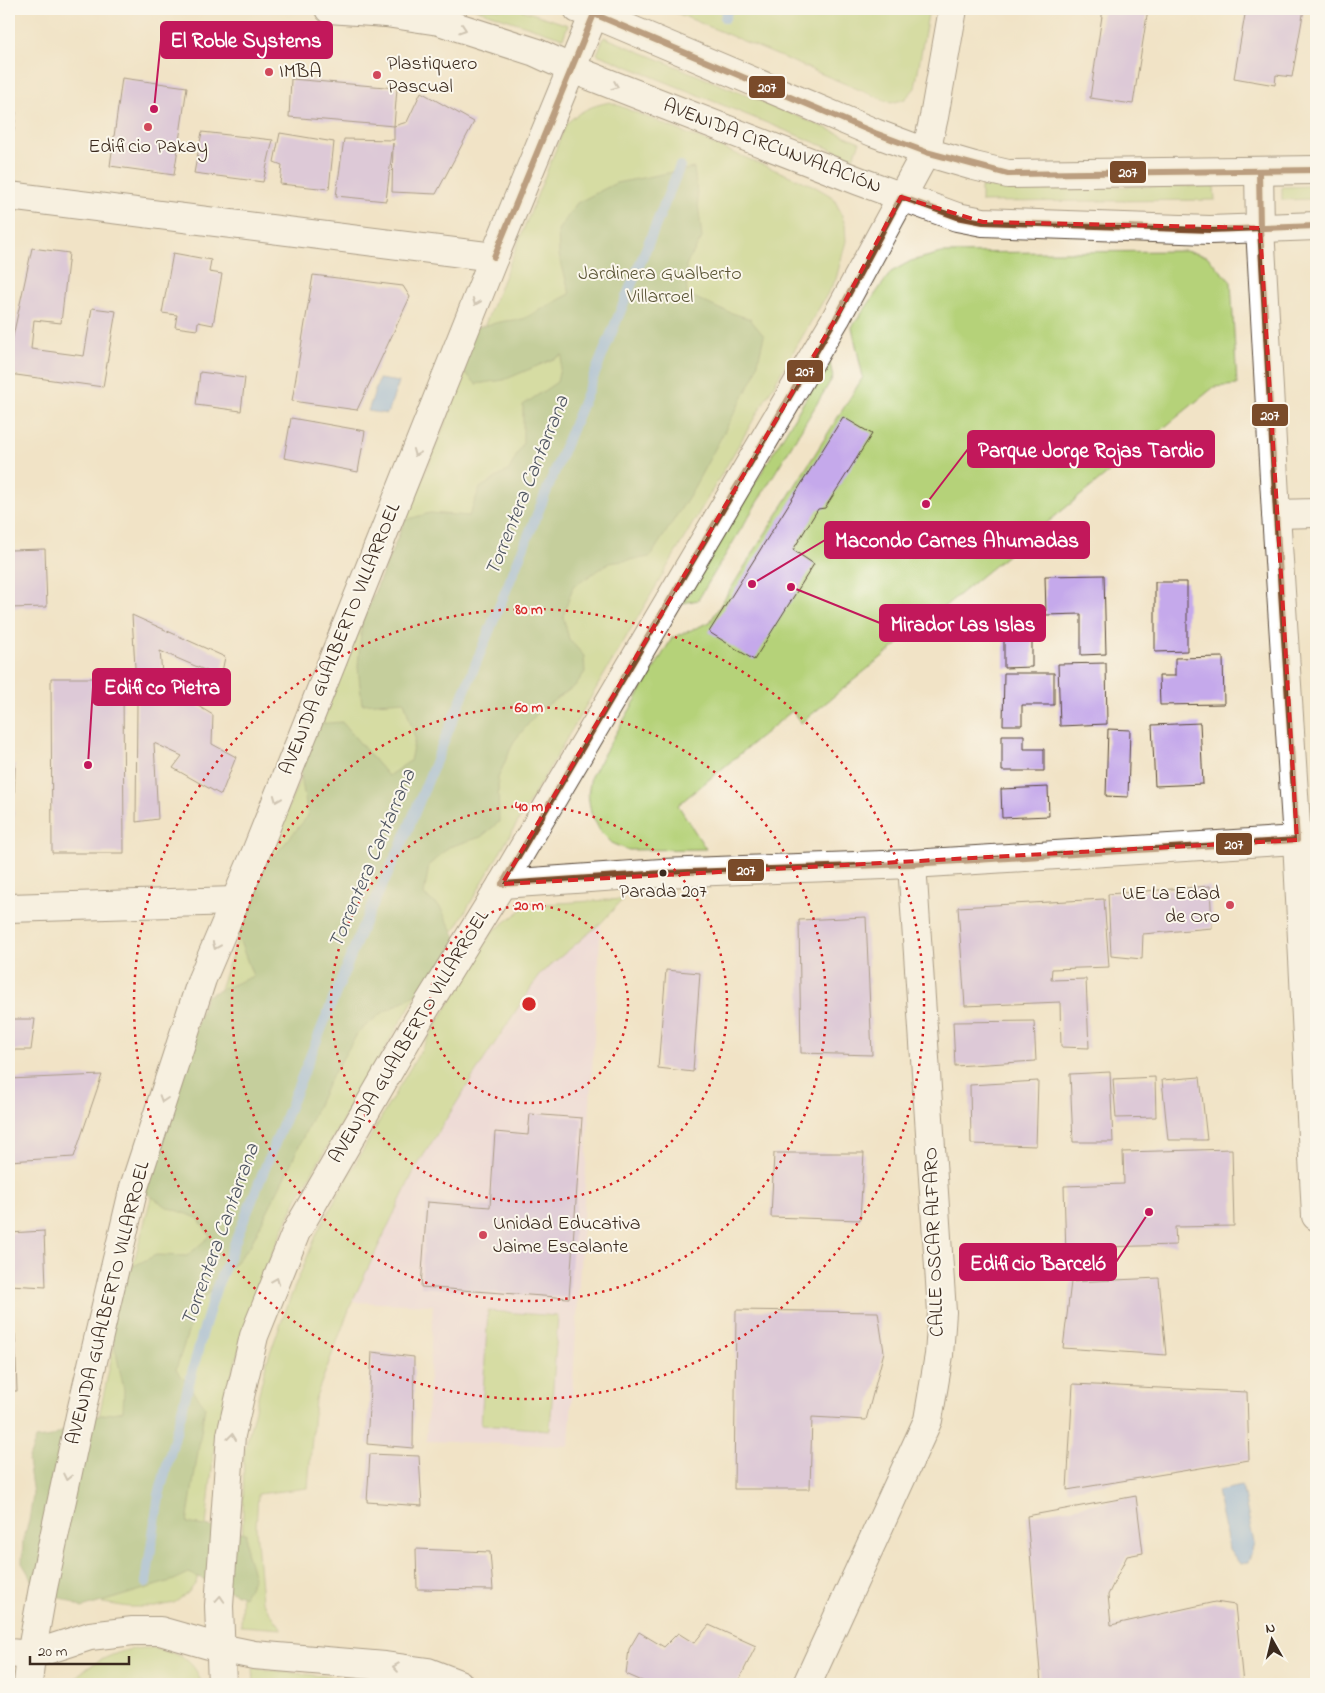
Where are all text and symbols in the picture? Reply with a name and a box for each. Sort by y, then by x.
callout: El Roble Systems [161,22,332,58]
one-way arrow [459,23,467,33]
text: El Roble Systems [170,27,322,59]
place label: Plastiquero Pascual [387,50,477,102]
place label: IMBA [279,58,322,87]
marker: IMBA [263,66,275,78]
marker: Plastiquero Pascual [371,69,383,81]
line badge: 207 [748,75,786,99]
text: 207 [757,78,777,99]
one-way arrow [611,80,619,90]
street label: AVENIDA CIRCUNVALACIÓN [659,92,885,202]
marker: Edificio Pakay [142,121,154,133]
place label: Edificio Pakay [88,133,208,162]
line badge: 207 [1109,160,1147,184]
text: 207 [1118,163,1138,184]
park label: Jardinera Gualberto Villarroel [578,260,742,312]
one-way arrow [472,297,482,306]
line badge: 207 [786,359,824,383]
text: 207 [795,362,815,383]
water label: Torrentera Cantarrana [478,391,578,581]
line badge: 207 [1251,403,1289,427]
text: 207 [1260,406,1280,427]
callout: Parque Jorge Rojas Tardio [968,431,1214,467]
text: Parque Jorge Rojas Tardio [978,437,1204,469]
one-way arrow [411,448,422,457]
street label: AVENIDA GUALBERTO VILLARROEL [273,498,409,780]
callout: Macondo Carnes Ahumadas [825,522,1089,558]
text: Macondo Carnes Ahumadas [835,527,1079,557]
text: 80 m [514,599,543,621]
callout: Mirador Las Islas [880,605,1045,641]
text: Mirador Las Islas [890,611,1036,641]
callout: Edifico Pietra [93,669,230,705]
text: Edifico Pietra [104,674,220,704]
text: 60 m [514,697,544,719]
water label: Torrentera Cantarrana [322,764,425,953]
one-way arrow [273,794,283,803]
text: 40 m [514,796,543,818]
line badge: 207 [1215,832,1253,856]
text: 207 [1224,835,1244,856]
line badge: 207 [727,858,765,882]
text: 207 [736,861,756,882]
marker: Parada 207 [658,868,668,878]
place label: Parada 207 [619,879,707,906]
place label: UE La Edad de Oro [1122,880,1220,932]
text: 20 m [513,895,544,917]
marker: UE La Edad de Oro [1224,899,1236,911]
street label: AVENIDA GUALBERTO VILLARROEL [323,904,498,1169]
one-way arrow [211,941,222,950]
centre of rings [520,995,538,1013]
one-way arrow [158,1095,168,1103]
water label: Torrentera Cantarrana [174,1139,268,1330]
street label: CALLE OSCAR ALFARO [917,1147,953,1337]
street label: AVENIDA GUALBERTO VILLARROEL [60,1158,158,1448]
place label: Unidad Educativa Jaime Escalante [493,1210,641,1262]
marker: Unidad Educativa Jaime Escalante [477,1229,489,1241]
callout: Edificio Barceló [960,1244,1116,1280]
text: Edificio Barceló [970,1250,1106,1280]
one-way arrow [270,1278,280,1286]
one-way arrow [226,1433,237,1441]
one-way arrow [63,1473,73,1482]
one-way arrow [214,1595,225,1603]
north arrow [1248,1616,1298,1666]
text: N [1264,1618,1277,1640]
scale bar [30,1633,129,1665]
text: 20 m [38,1641,68,1663]
one-way arrow [391,1662,399,1673]

